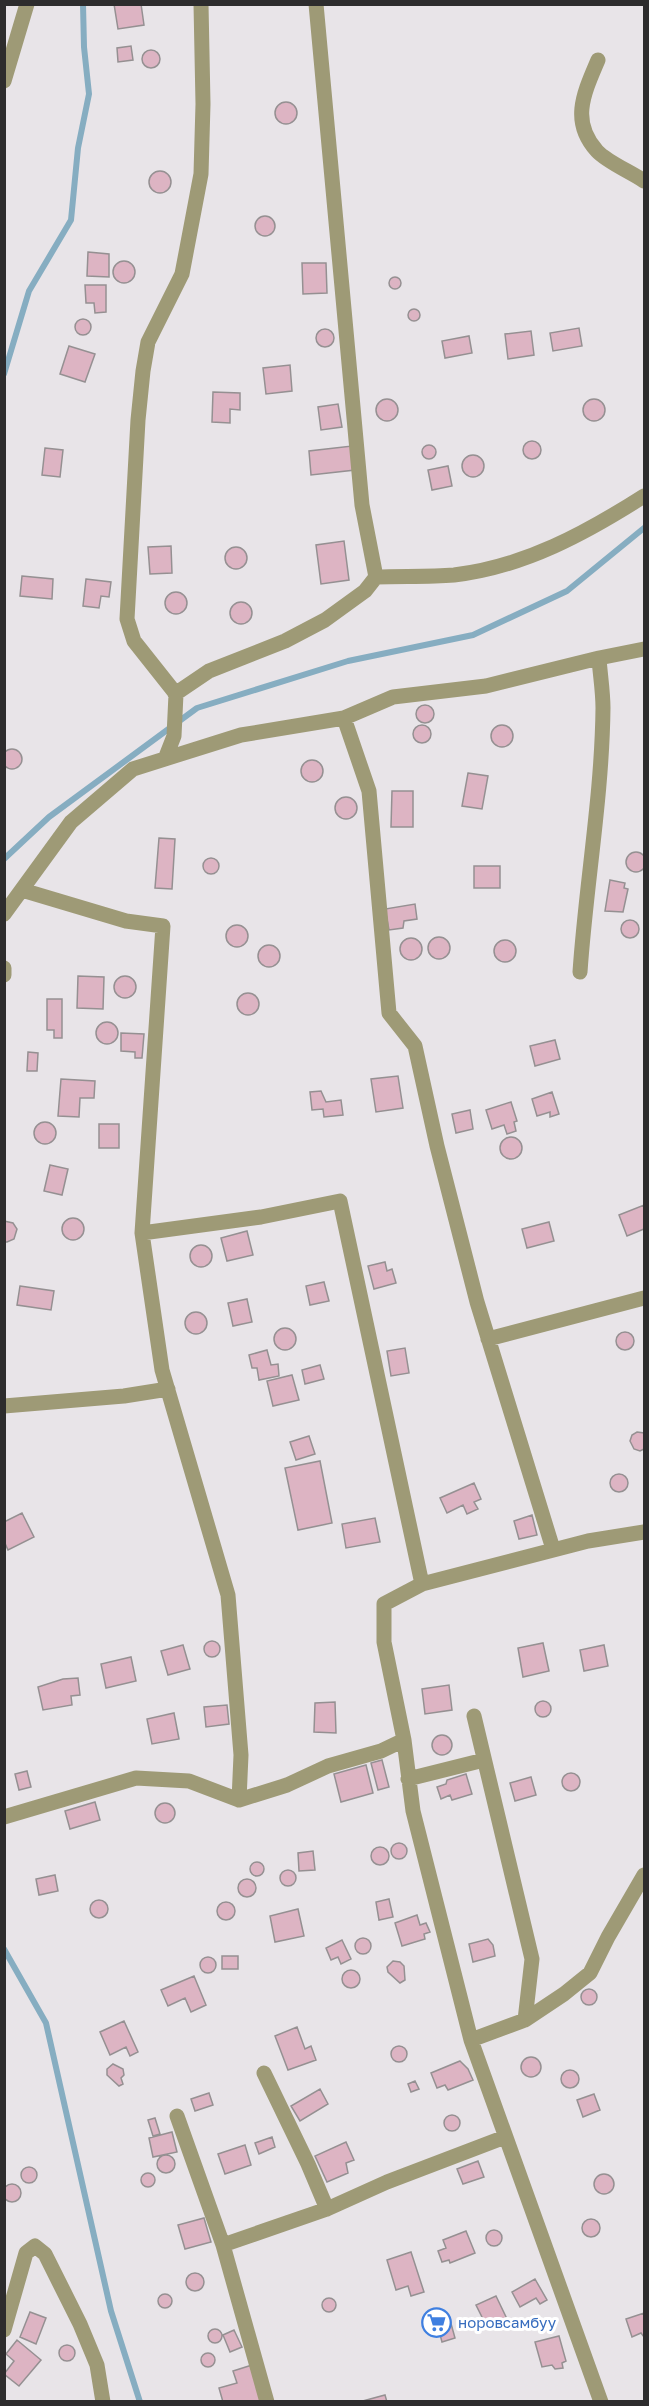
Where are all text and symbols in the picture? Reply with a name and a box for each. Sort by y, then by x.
supermarket icon: норовсамбуу [421,2307,453,2339]
place label: норовсамбуу [458,2313,557,2331]

